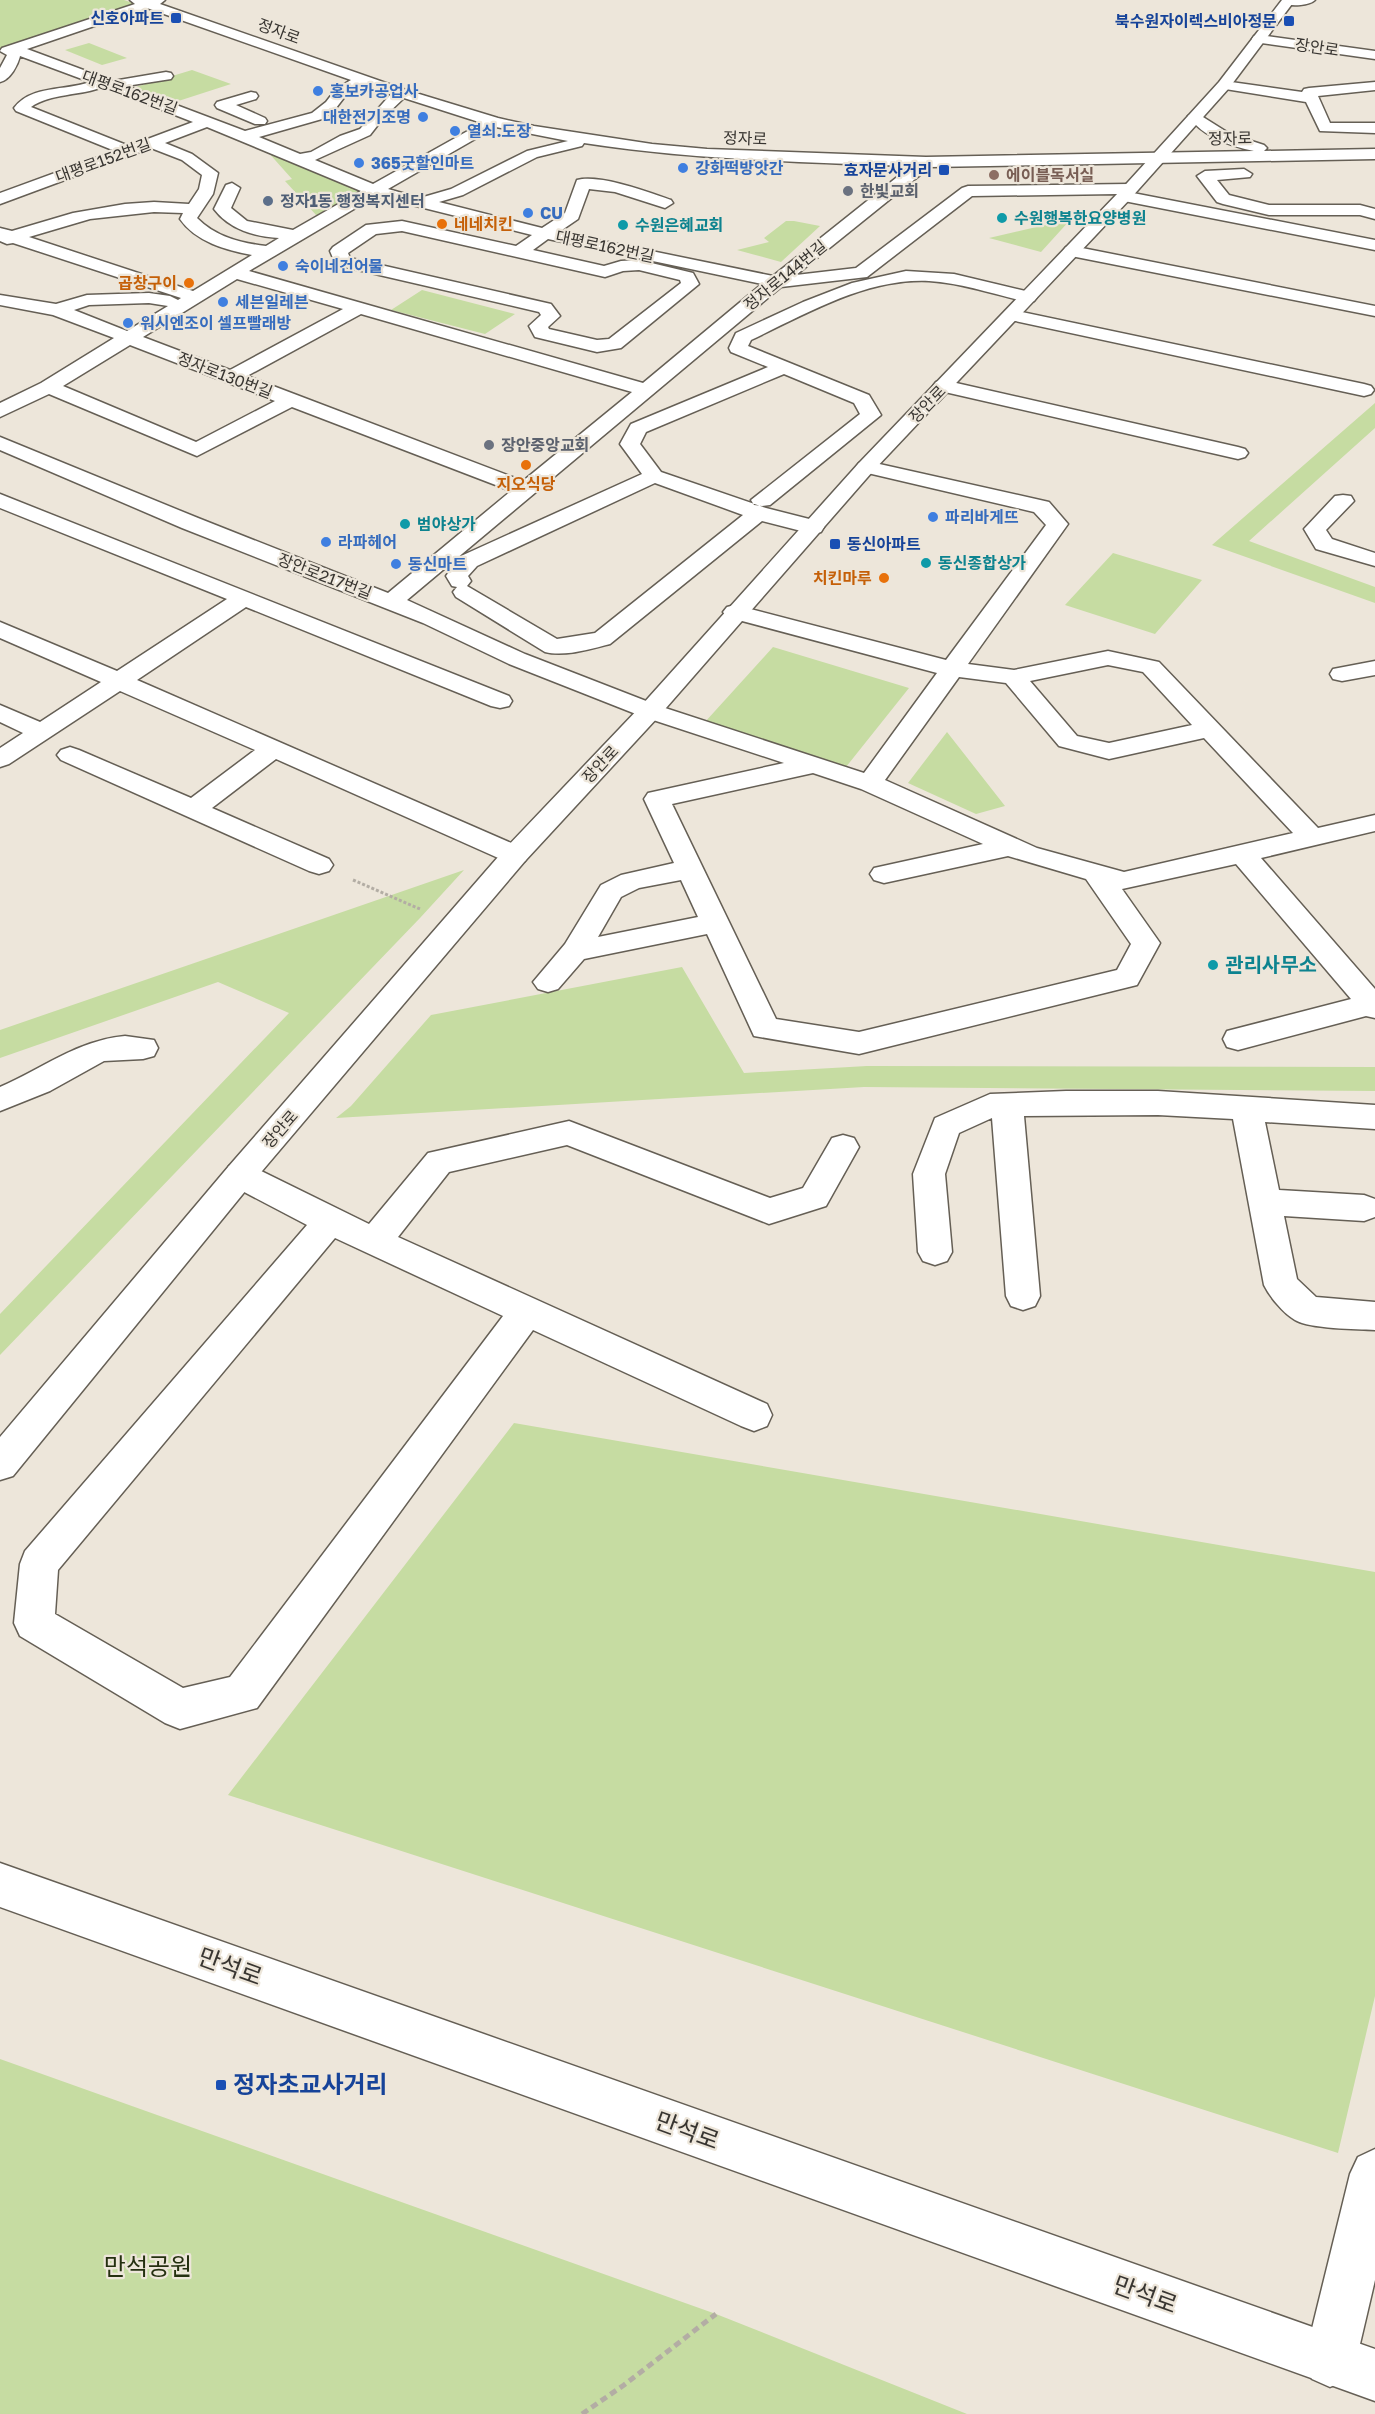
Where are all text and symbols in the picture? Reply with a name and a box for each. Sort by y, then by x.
place label: 신호아파트 [90,8,164,28]
marker: 신호아파트 [169,11,183,25]
place label: 북수원자이렉스비아정문 [1115,11,1277,31]
street label: 정자로 [255,14,303,48]
marker: 북수원자이렉스비아정문 [1282,14,1296,28]
street label: 장안로 [1294,34,1341,60]
street label: 대평로162번길 [79,65,181,119]
place label: 홍보카공업사 [330,81,419,101]
marker: 홍보카공업사 [311,84,325,98]
place label: 대한전기조명 [323,107,411,127]
marker: 대한전기조명 [416,110,430,124]
place label: 열쇠.도장 [467,121,531,141]
marker: 열쇠.도장 [448,124,462,138]
street label: 정자로 [723,127,768,149]
street label: 정자로 [1208,128,1253,148]
street label: 대평로152번길 [53,134,153,186]
place label: 365굿할인마트 [371,153,475,173]
marker: 365굿할인마트 [352,156,366,170]
place label: 강화떡방앗간 [695,158,784,178]
place label: 효자문사거리 [844,160,932,180]
marker: 강화떡방앗간 [676,161,690,175]
marker: 효자문사거리 [937,163,951,177]
place label: 에이블독서실 [1006,165,1094,185]
marker: 에이블독서실 [987,168,1001,182]
place label: 한빛교회 [860,181,919,201]
marker: 한빛교회 [841,184,855,198]
place label: 정자1동 행정복지센터 [280,191,425,211]
marker: 정자1동 행정복지센터 [261,194,275,208]
place label: CU [540,203,563,223]
marker: CU [521,206,535,220]
place label: 수원행복한요양병원 [1014,208,1146,228]
marker: 수원행복한요양병원 [995,211,1009,225]
place label: 네네치킨 [454,214,513,234]
place label: 수원은혜교회 [635,215,723,235]
marker: 네네치킨 [435,217,449,231]
marker: 수원은혜교회 [616,218,630,232]
street label: 대평로162번길 [554,226,656,266]
street label: 정자로144번길 [740,235,830,315]
place label: 숙이네건어물 [295,256,383,276]
marker: 숙이네건어물 [276,259,290,273]
place label: 곱창구이 [118,273,177,293]
marker: 곱창구이 [182,276,196,290]
place label: 세븐일레븐 [235,292,309,312]
marker: 세븐일레븐 [216,295,230,309]
place label: 워시엔조이 셀프빨래방 [140,313,291,333]
marker: 워시엔조이 셀프빨래방 [121,316,135,330]
street label: 정자로130번길 [174,348,276,402]
street label: 장안로 [904,381,950,427]
place label: 장안중앙교회 [501,435,589,455]
marker: 장안중앙교회 [482,438,496,452]
marker: 지오식당 [519,458,533,472]
place label: 지오식당 [497,474,556,494]
place label: 파리바게뜨 [945,507,1019,527]
marker: 파리바게뜨 [926,510,940,524]
place label: 범야상가 [417,514,476,534]
marker: 범야상가 [398,517,412,531]
place label: 라파헤어 [338,532,397,552]
place label: 동신아파트 [847,534,921,554]
marker: 라파헤어 [319,535,333,549]
marker: 동신아파트 [828,537,842,551]
street label: 장안로217번길 [275,549,375,603]
place label: 동신종합상가 [938,553,1027,573]
place label: 동신마트 [408,554,467,574]
marker: 동신종합상가 [919,556,933,570]
marker: 동신마트 [389,557,403,571]
place label: 치킨마루 [813,568,872,588]
marker: 치킨마루 [877,571,891,585]
street label: 장안로 [578,741,623,787]
place label: 관리사무소 [1225,952,1317,976]
marker: 관리사무소 [1206,958,1220,972]
street label: 장안로 [258,1106,302,1152]
street label: 만석로 [194,1941,267,1991]
place label: 정자초교사거리 [233,2069,388,2098]
marker: 정자초교사거리 [214,2078,228,2092]
street label: 만석로 [651,2105,724,2155]
park label: 만석공원 [104,2251,192,2280]
street label: 만석로 [1109,2269,1182,2319]

